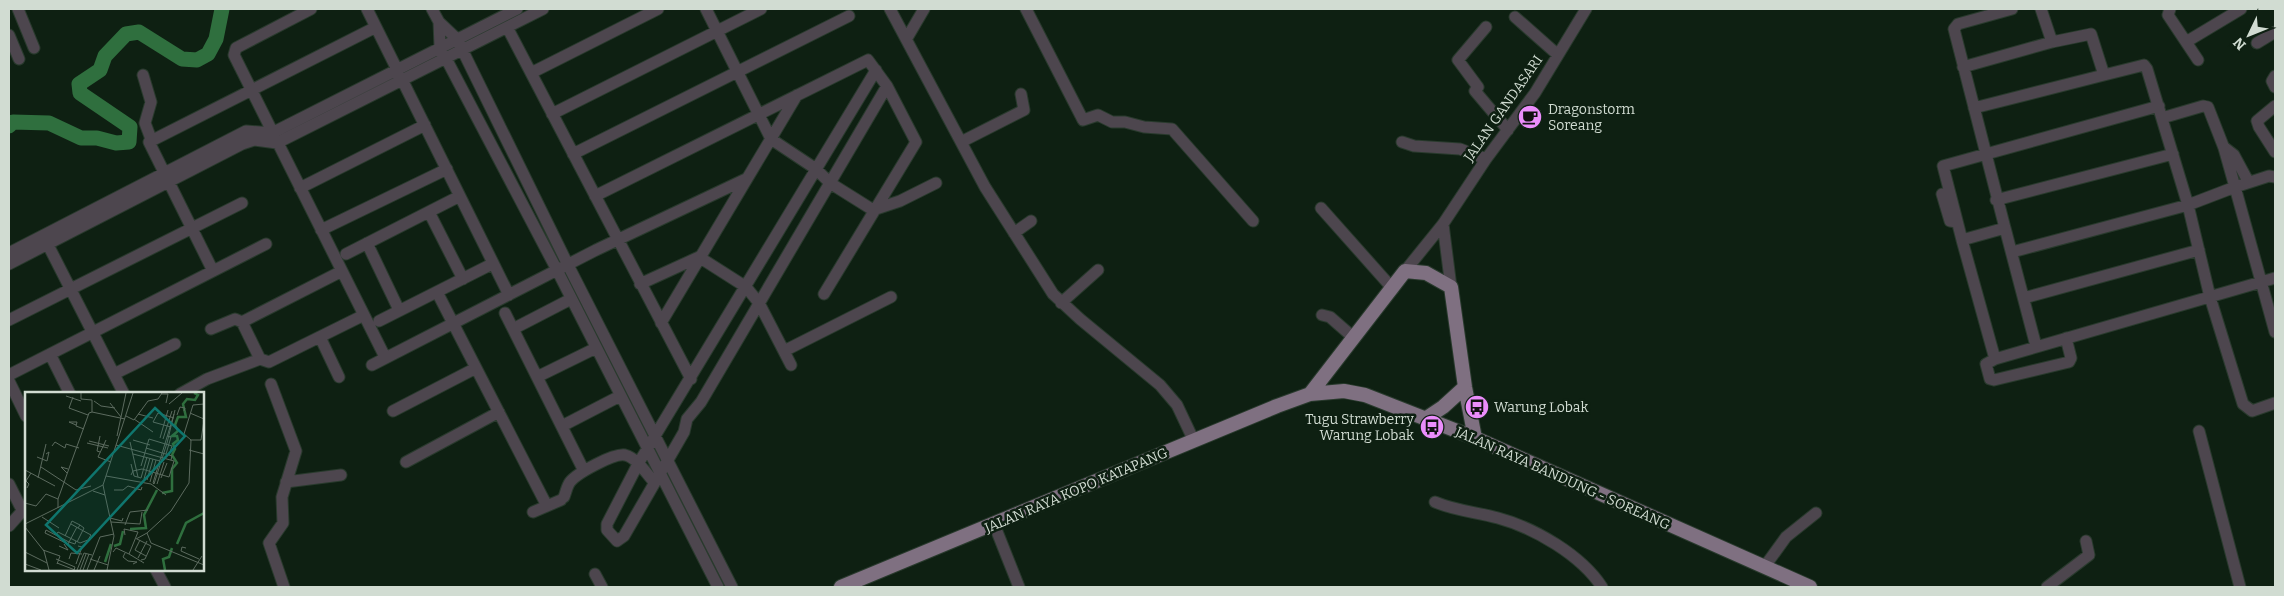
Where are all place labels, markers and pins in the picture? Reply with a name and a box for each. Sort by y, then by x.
place label: Dragonstorm Soreang [1548,101,1635,134]
cafe icon: Dragonstorm Soreang [1517,104,1543,130]
bus stop icon: Warung Lobak [1464,394,1490,420]
place label: Warung Lobak [1494,399,1588,416]
place label: Tugu Strawberry Warung Lobak [1305,411,1415,444]
bus stop icon: Tugu Strawberry Warung Lobak [1419,414,1445,440]

